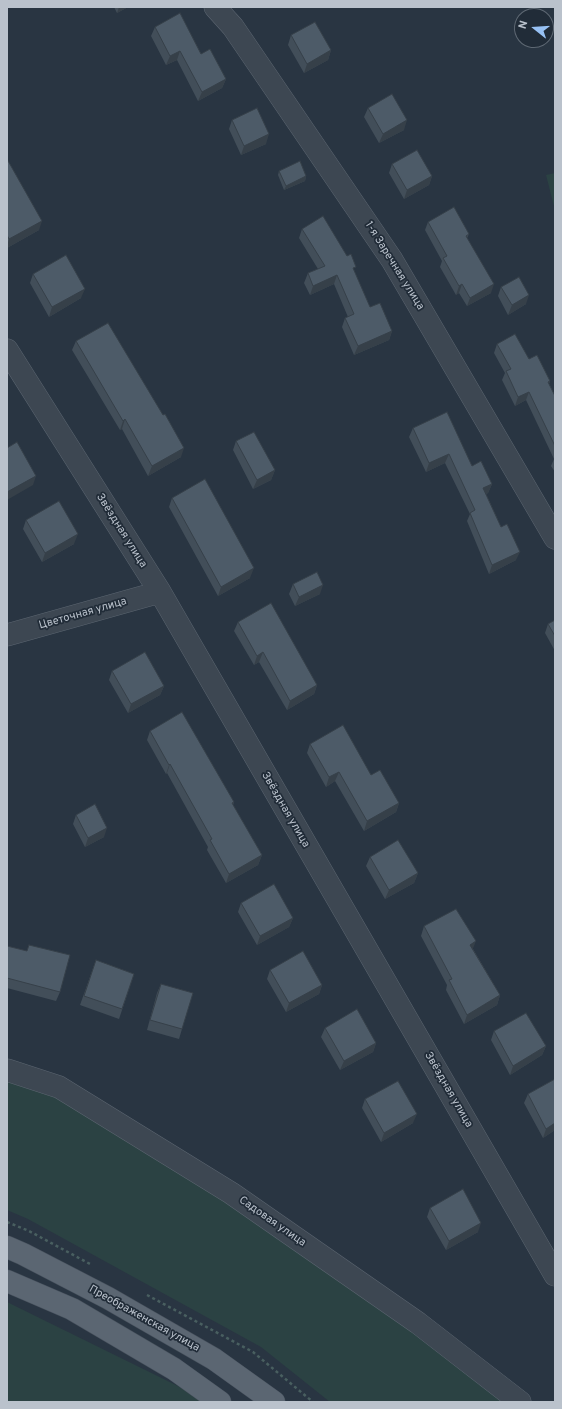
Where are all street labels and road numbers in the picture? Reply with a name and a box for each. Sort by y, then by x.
street label: 1-я Заречная улица [361,219,427,313]
street label: Звёздная улица [93,491,149,571]
street label: Цветочная улица [38,595,128,633]
street label: Звёздная улица [258,770,312,850]
street label: Звёздная улица [421,1050,475,1130]
street label: Садовая улица [236,1194,308,1250]
street label: Преображенская улица [86,1283,202,1355]

